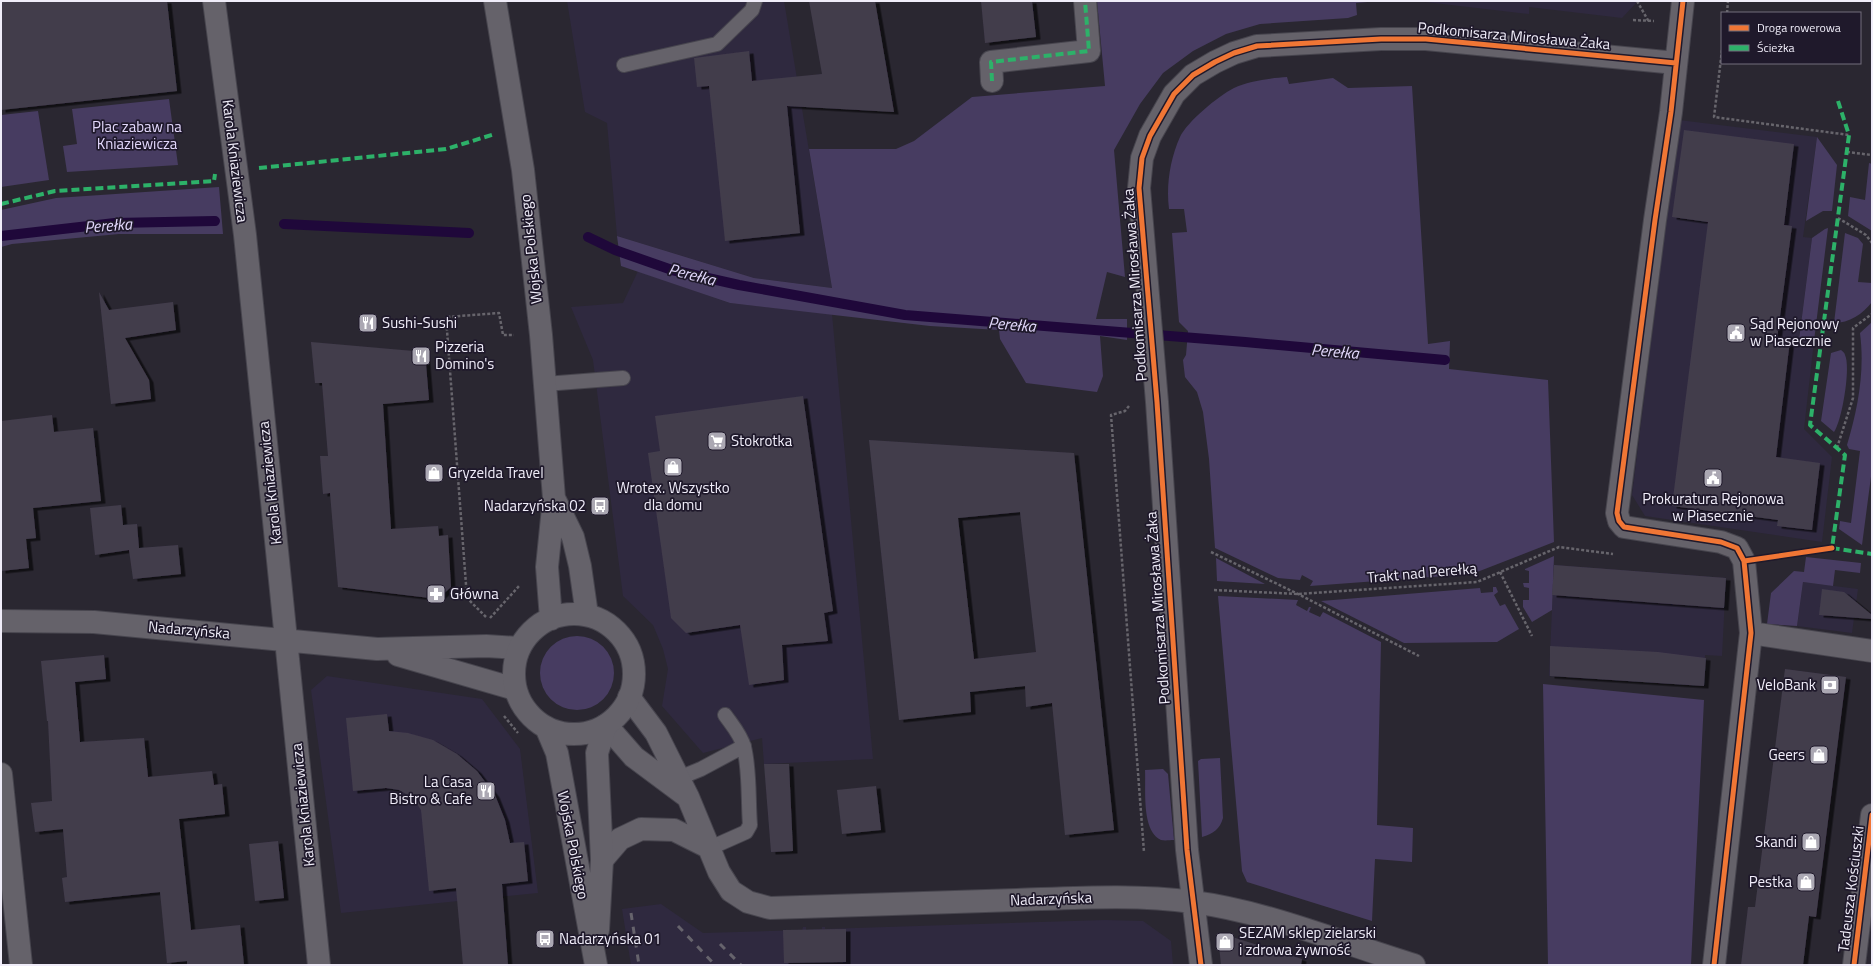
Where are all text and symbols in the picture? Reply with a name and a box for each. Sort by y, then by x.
legend [1721,12,1861,64]
street label: Podkomisarza Mirosława Żaka [1417,16,1612,55]
text: Droga rowerowa [1757,18,1841,37]
text: Ścieżka [1757,38,1795,57]
street label: Karola Kniaziewicza [217,98,255,224]
park label: Plac zabaw na Kniaziewicza [92,115,182,155]
street label: Podkomisarza Mirosława Żaka [1116,187,1153,382]
street label: Wojska Polskiego [513,193,548,305]
water label: Perełka [83,211,134,239]
water label: Perełka [666,257,719,292]
water label: Perełka [987,310,1038,338]
place label: Sushi-Sushi [382,311,457,334]
restaurant icon: Sushi-Sushi [357,312,379,334]
place label: Sąd Rejonowy w Piasecznie [1750,312,1839,352]
public building icon: Sąd Rejonowy w Piasecznie [1725,322,1747,344]
place label: Pizzeria Domino's [435,335,494,375]
water label: Perełka [1310,337,1361,365]
restaurant icon: Pizzeria Domino's [410,345,432,367]
street label: Karola Kniaziewicza [252,420,287,546]
place label: Stokrotka [731,429,793,452]
supermarket icon: Stokrotka [706,430,728,452]
shop icon: Wrotex. Wszystko dla domu [662,456,684,478]
place label: Gryzelda Travel [448,461,544,484]
shop icon: Gryzelda Travel [423,462,445,484]
public building icon: Prokuratura Rejonowa w Piasecznie [1702,467,1724,489]
place label: Wrotex. Wszystko dla domu [616,476,730,516]
place label: Prokuratura Rejonowa w Piasecznie [1642,487,1784,527]
place label: Nadarzyńska 02 [484,494,586,517]
bus stop icon: Nadarzyńska 02 [589,495,611,517]
street label: Podkomisarza Mirosława Żaka [1139,510,1176,705]
street label: Trakt nad Perełką [1366,556,1478,589]
place label: Główna [450,582,499,605]
pharmacy icon: Główna [425,583,447,605]
street label: Nadarzyńska [147,614,231,645]
place label: VeloBank [1757,673,1816,696]
bank icon: VeloBank [1819,674,1841,696]
street label: Karola Kniaziewicza [285,742,320,868]
place label: Geers [1768,743,1805,766]
shop icon: Geers [1808,744,1830,766]
place label: La Casa Bistro & Cafe [389,770,472,810]
restaurant icon: La Casa Bistro & Cafe [475,780,497,802]
street label: Wojska Polskiego [552,789,595,901]
street label: Tadeusza Kościuszki [1831,824,1870,954]
place label: Skandi [1755,830,1797,853]
shop icon: Skandi [1800,831,1822,853]
place label: Pestka [1749,870,1792,893]
shop icon: Pestka [1795,871,1817,893]
street label: Nadarzyńska [1010,886,1093,911]
place label: SEZAM sklep zielarski i zdrowa żywność [1239,921,1376,961]
place label: Nadarzyńska 01 [559,927,661,950]
bus stop icon: Nadarzyńska 01 [534,928,556,950]
shop icon: SEZAM sklep zielarski i zdrowa żywność [1214,931,1236,953]

